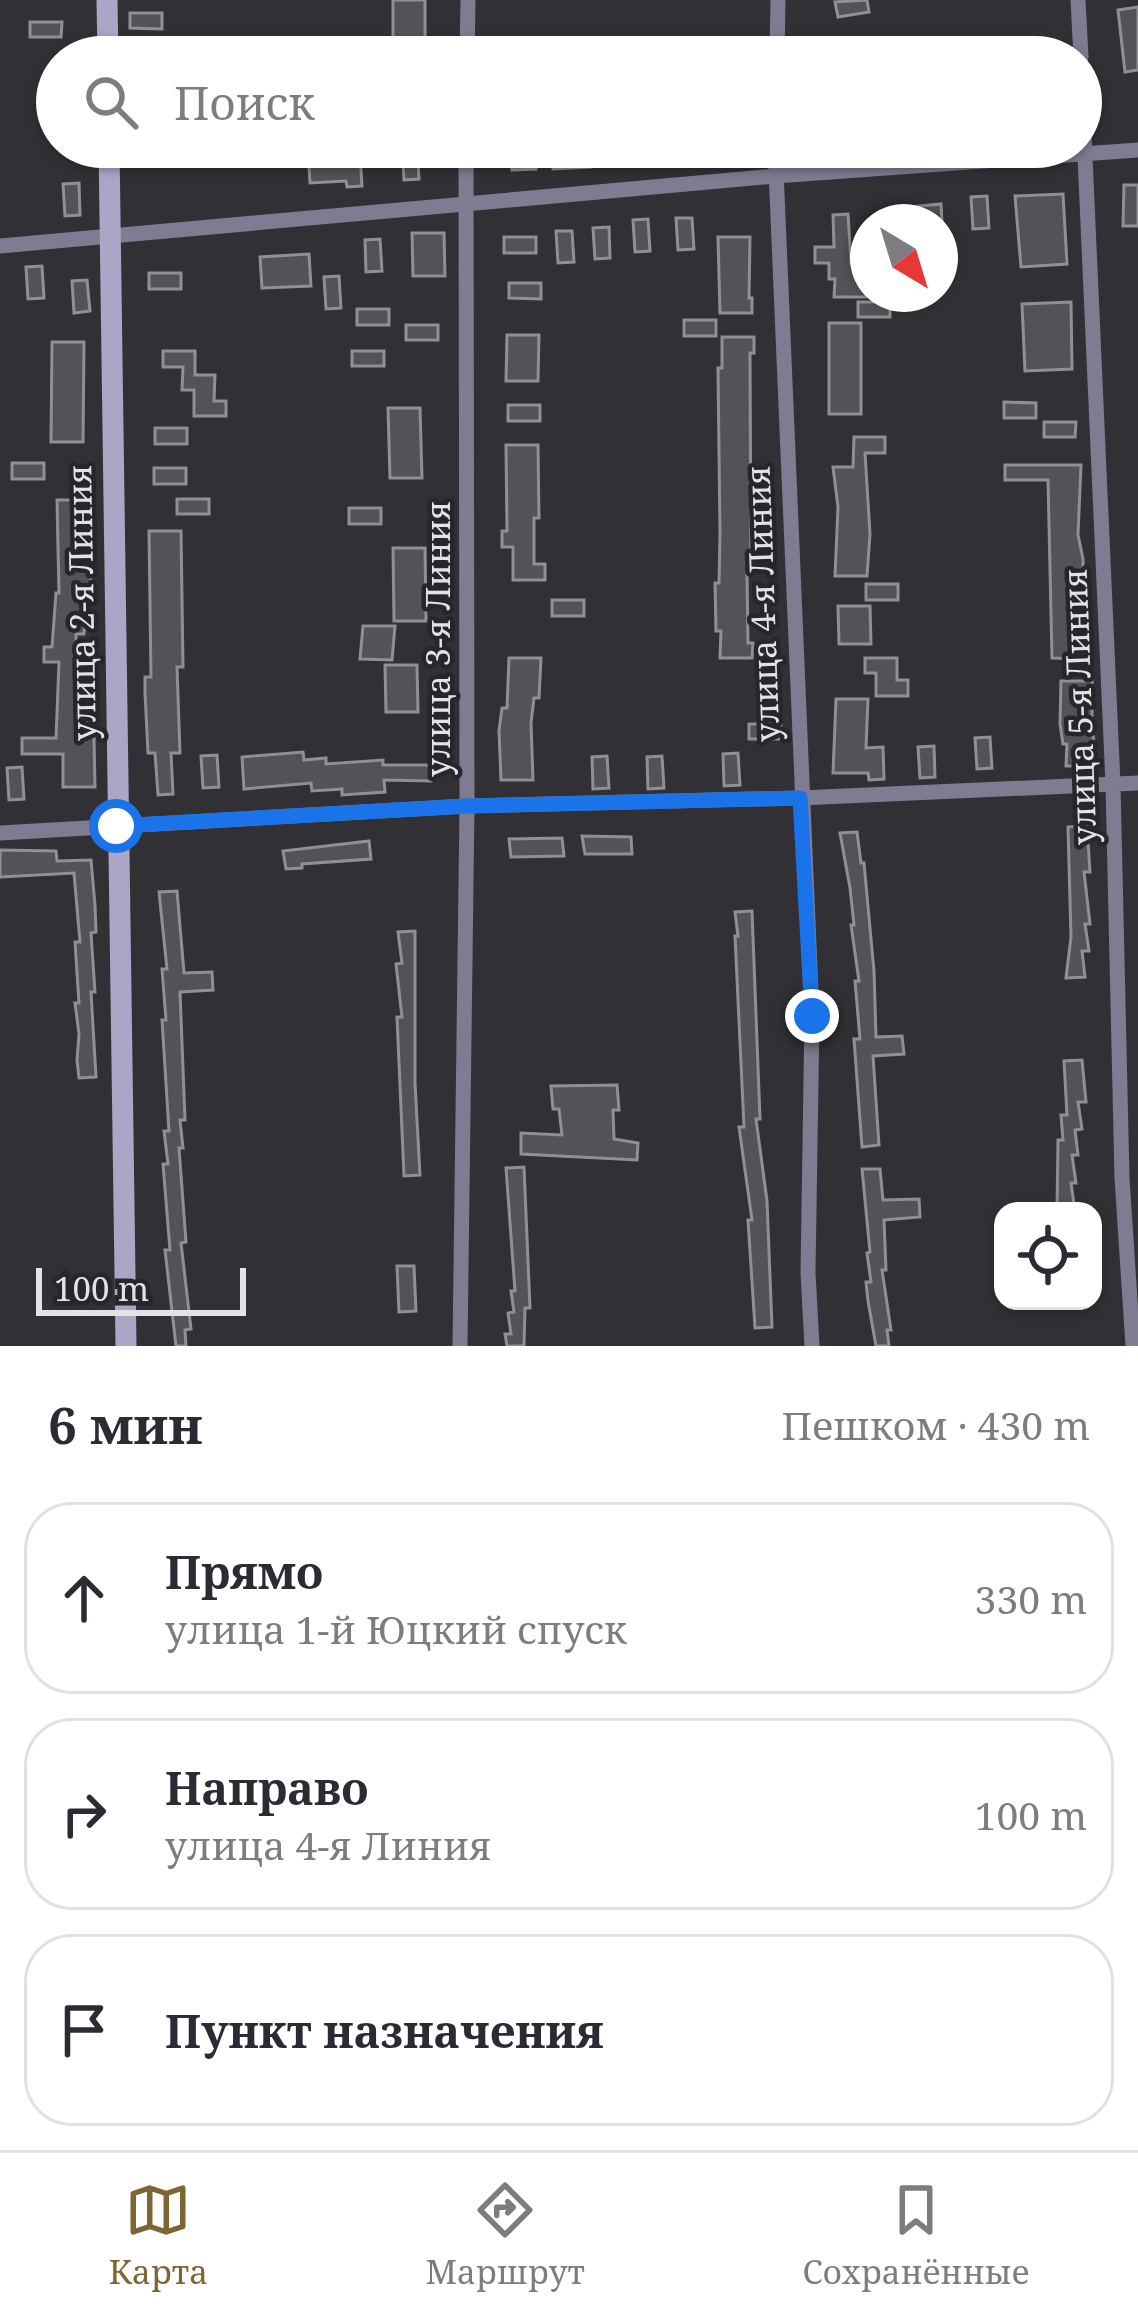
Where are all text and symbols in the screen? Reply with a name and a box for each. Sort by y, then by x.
search box [36,36,1102,168]
icon: search [78,69,144,135]
text: Поиск [174,72,315,133]
north arrow [850,204,958,312]
street label: улица 2-я Линия [56,465,106,741]
street label: улица 4-я Линия [735,465,789,743]
street label: улица 3-я Линия [415,501,460,777]
street label: улица 5-я Линия [1052,568,1106,846]
route start [89,799,143,853]
route end [785,989,839,1043]
map controls [994,1202,1102,1310]
button: locate [994,1202,1102,1310]
scale bar [36,1262,246,1315]
text: 100 m [54,1266,149,1311]
text: 6 мин [48,1389,203,1459]
text: Пешком · 430 m [781,1398,1090,1451]
text: Прямо [165,1541,323,1602]
icon: ahead [51,1565,117,1631]
text: 330 m [975,1572,1087,1625]
text: улица 1-й Юцкий спуск [165,1602,627,1655]
text: Направо [165,1757,368,1818]
icon: right [51,1781,117,1847]
text: 100 m [975,1788,1087,1841]
text: улица 4-я Линия [165,1818,491,1871]
icon: arrive [51,1997,117,2063]
text: Пункт назначения [165,2000,604,2061]
tab: Карта [109,2177,208,2294]
tab: Маршрут [425,2177,585,2294]
tab: Сохранённые [802,2177,1029,2294]

